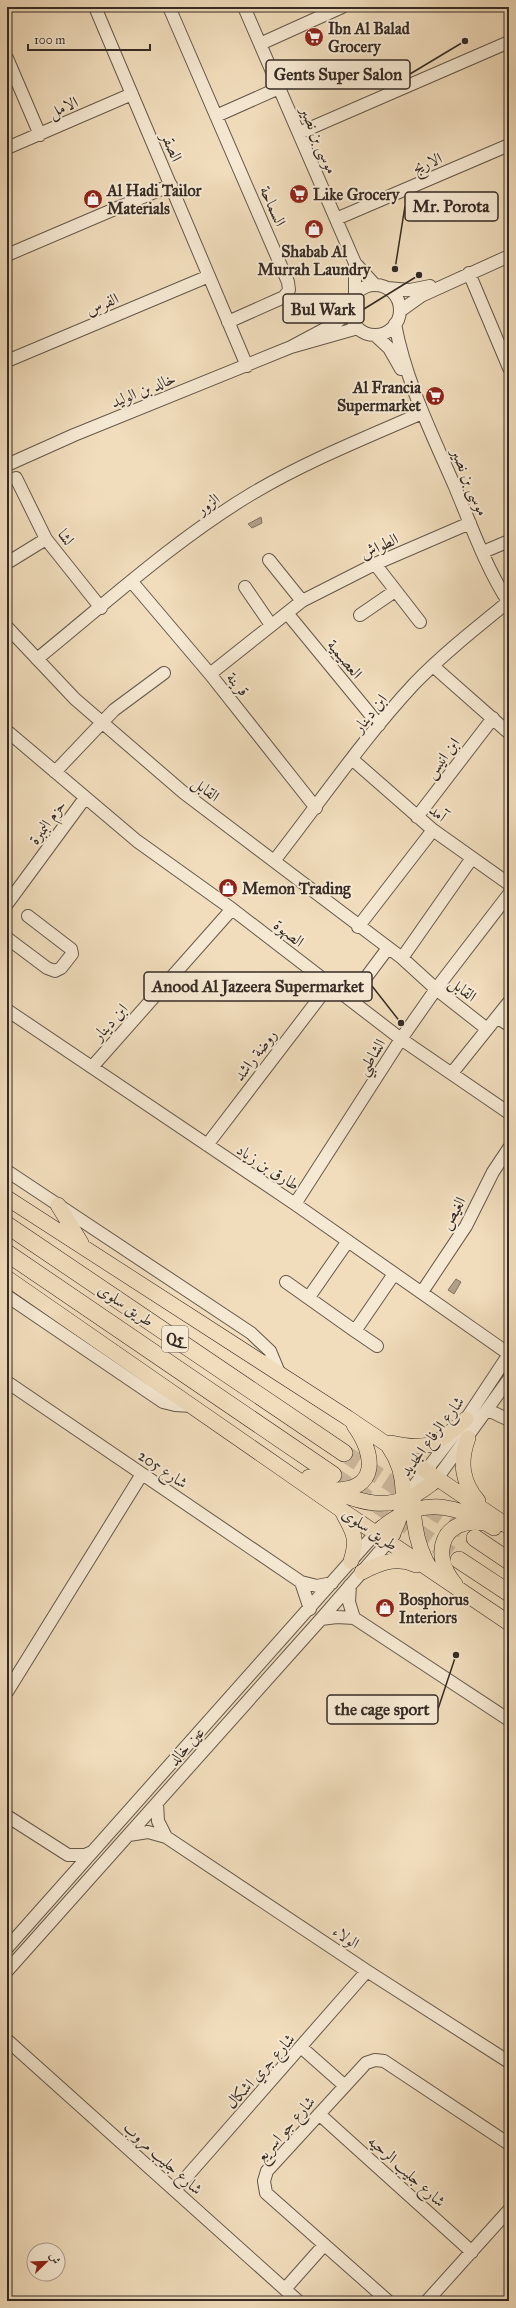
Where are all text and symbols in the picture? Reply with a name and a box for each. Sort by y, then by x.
place label: Ibn Al Balad Grocery [328,19,411,57]
scale bar [28,26,150,52]
supermarket icon: Ibn Al Balad Grocery [303,26,325,48]
text: 100 m [34,33,65,47]
callout: Gents Super Salon [266,60,410,89]
text: Gents Super Salon [274,64,403,85]
street label: الامل [45,92,82,124]
street label: موسى بن نصير [294,102,342,177]
street label: الصقر [156,128,186,165]
street label: الاريج [409,148,446,181]
place label: Al Hadi Tailor Materials [106,181,203,218]
street label: السماحة [256,183,290,229]
supermarket icon: Like Grocery [288,183,310,205]
place label: Like Grocery [313,185,401,205]
shop icon: Al Hadi Tailor Materials [82,188,104,210]
callout: Mr. Porota [405,192,498,221]
text: Mr. Porota [413,196,490,217]
shop icon: Shabab Al Murrah Laundry [303,218,325,240]
place label: Shabab Al Murrah Laundry [257,242,372,280]
street label: الفرس [83,289,122,320]
callout: Bul Wark [283,294,364,323]
text: Bul Wark [290,299,357,320]
street label: خالد بن الوليد [108,368,179,413]
place label: Al Francia Supermarket [337,378,422,416]
supermarket icon: Al Francia Supermarket [424,385,446,407]
street label: موسى بن نصير [445,444,493,519]
street label: الزور [191,489,223,520]
street label: لشا [54,525,78,549]
street label: الطواش [357,529,402,564]
street label: العصيمية [323,636,367,682]
street label: قرينة [222,668,253,700]
street label: ابن دينار [348,690,392,738]
street label: ابن انيس [420,734,464,783]
street label: القابل [187,772,223,807]
street label: حزم البمبرة [24,796,74,851]
street label: آمد [425,800,452,827]
shop icon: Memon Trading [217,877,239,899]
place label: Memon Trading [242,879,351,899]
street label: الصهوة [269,915,308,951]
callout: Anood Al Jazeera Supermarket [144,972,372,1001]
street label: القابل [444,972,480,1007]
text: Anood Al Jazeera Supermarket [151,976,365,997]
street label: ابن دينار [87,999,132,1047]
street label: روضة راشد [229,1025,281,1085]
street label: الشاطبي [352,1035,395,1082]
street label: طارق بن زياد [232,1140,303,1195]
street label: الغيص [436,1193,471,1233]
street label: طريق سلوى [94,1279,158,1331]
road number: Q5 [162,1326,188,1352]
street label: شارع الرفاع الجديد [396,1392,471,1482]
street label: شارع 205 [132,1446,191,1496]
street label: طريق سلوى [338,1503,402,1555]
place label: Bosphorus Interiors [399,1590,469,1627]
shop icon: Bosphorus Interiors [374,1597,396,1619]
callout: the cage sport [327,1695,438,1724]
text: the cage sport [334,1699,430,1720]
street label: عين خالد [164,1723,208,1769]
street label: الولاء [328,1921,363,1954]
street label: شارع جري اشكال [221,2029,302,2115]
street label: شارع جو اسريع [251,2092,323,2170]
street label: شارع جليب مروب [117,2118,206,2201]
street label: شارع جليب الرحيه [362,2131,450,2214]
north arrow [26,2242,66,2282]
text: ش [47,2251,63,2266]

